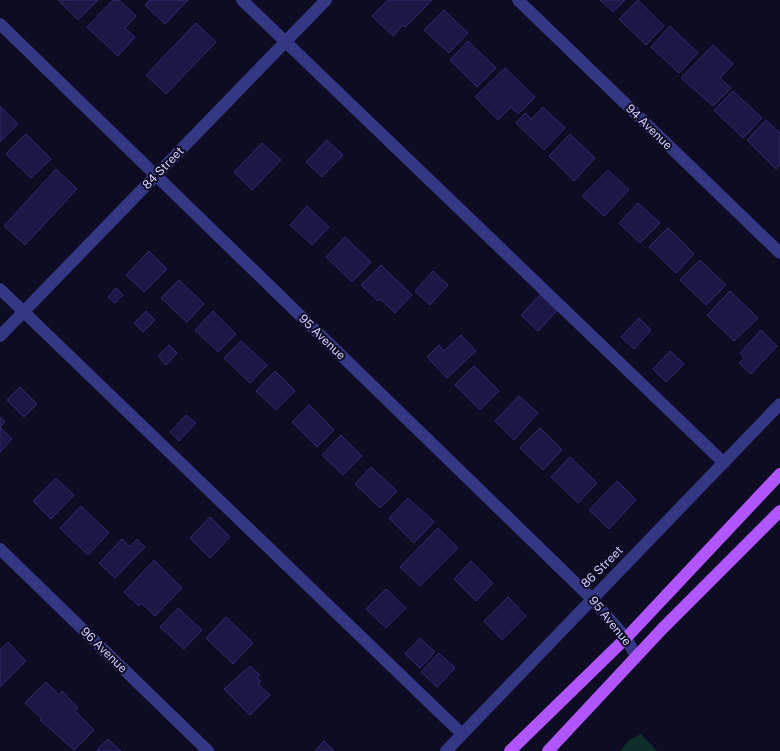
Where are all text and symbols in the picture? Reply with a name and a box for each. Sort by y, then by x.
street label: 94 Avenue [623,101,675,153]
street label: 84 Street [139,144,187,192]
street label: 95 Avenue [296,311,348,363]
street label: 86 Street [578,543,626,591]
street label: 95 Avenue [586,594,634,649]
street label: 96 Avenue [78,624,130,676]

